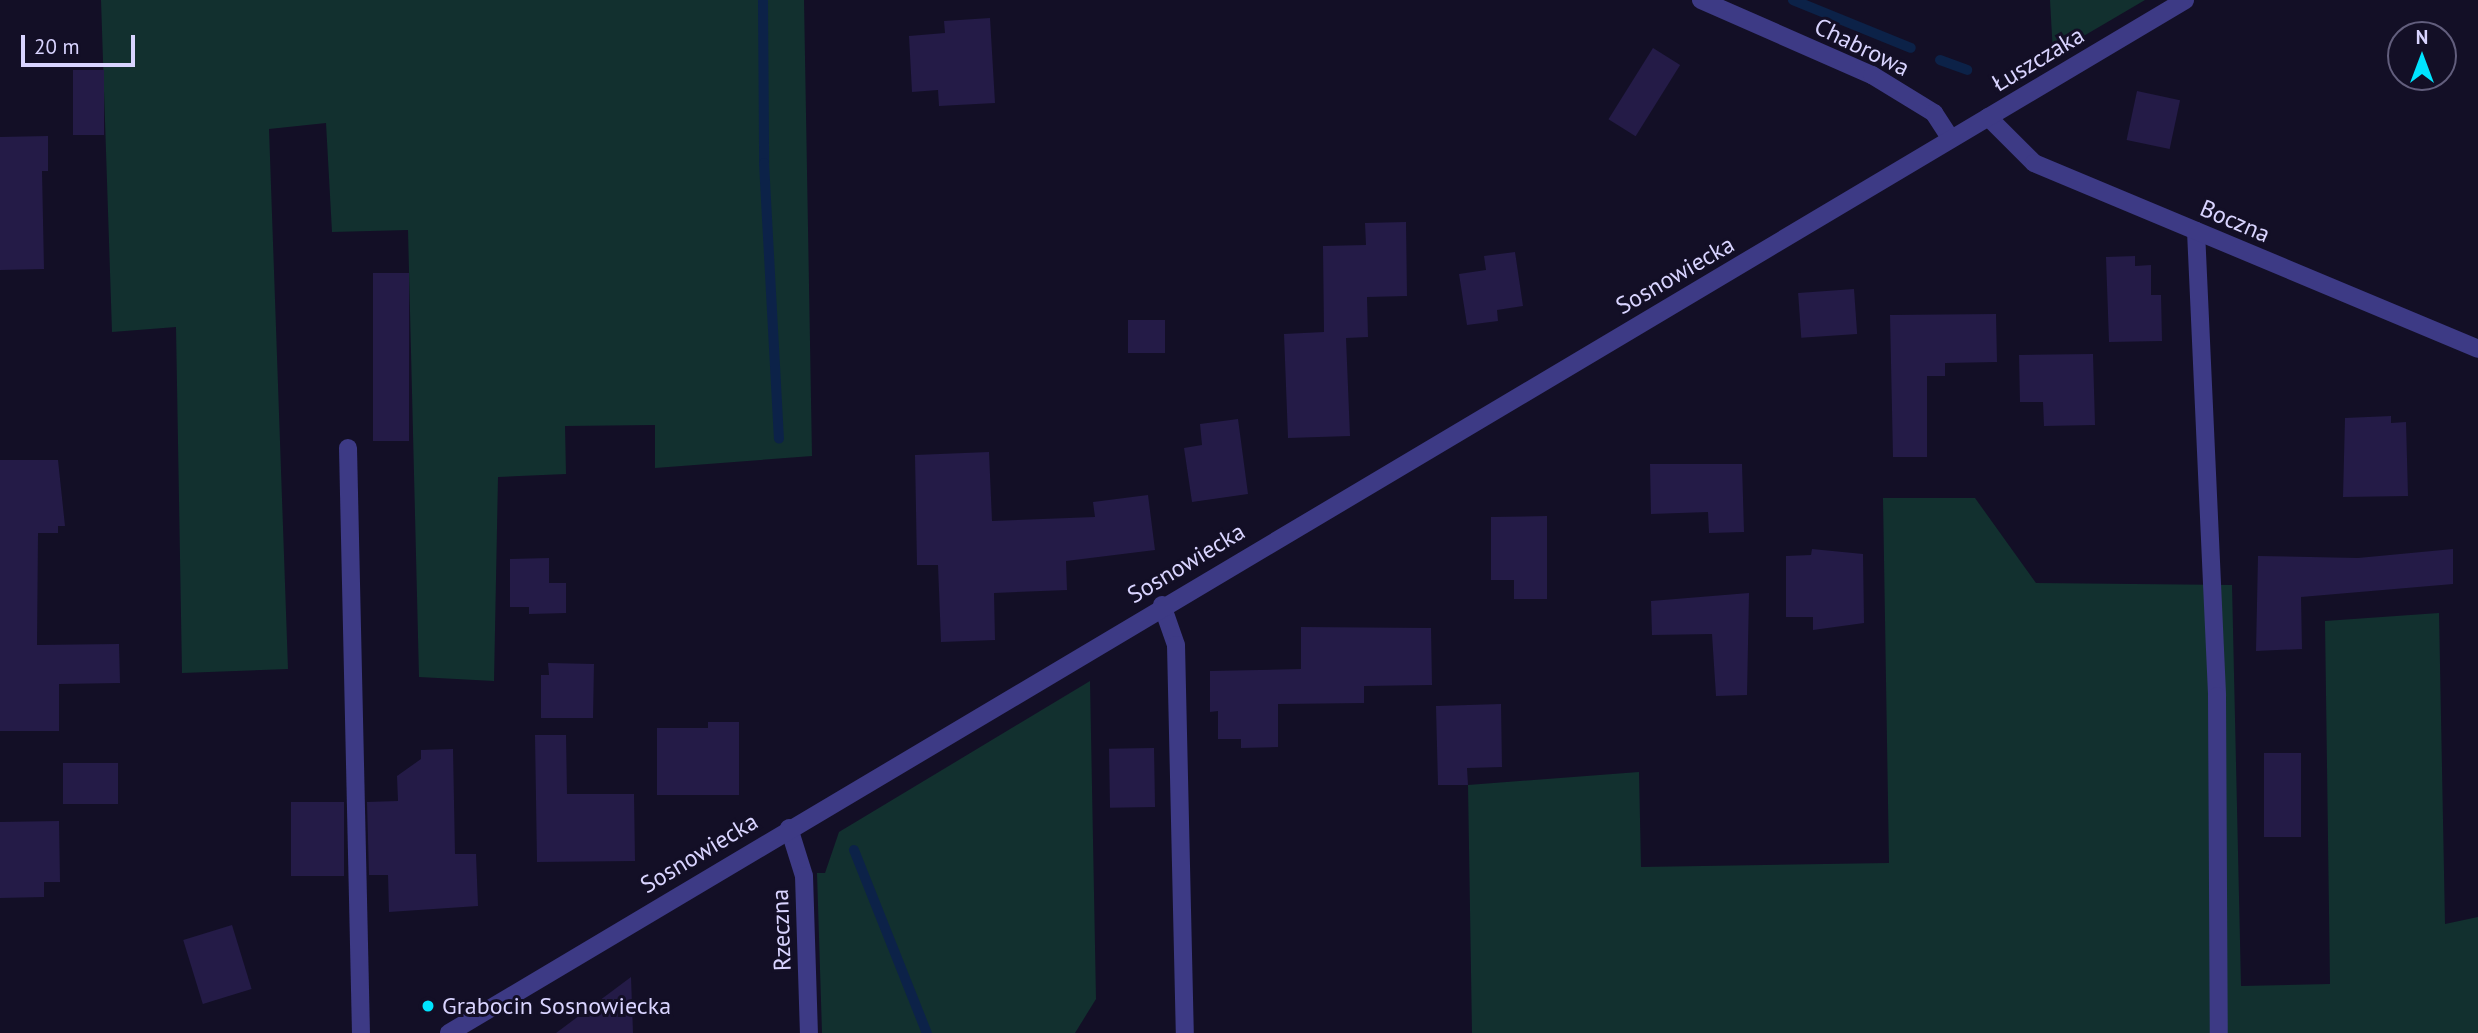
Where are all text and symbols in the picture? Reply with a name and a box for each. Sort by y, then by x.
street label: Chabrowa [1810,12,1914,82]
street label: Łuszczaka [1987,20,2089,98]
scale bar [24,21,138,65]
north arrow [2387,21,2457,91]
text: N [2416,25,2428,49]
text: 20 m [34,33,80,60]
street label: Boczna [2196,193,2274,249]
street label: Sosnowiecka [1611,230,1739,320]
street label: Sosnowiecka [1122,517,1250,609]
street label: Sosnowiecka [635,807,763,899]
street label: Rzeczna [765,888,797,972]
place label: Grabocin Sosnowiecka [442,992,671,1020]
marker: Grabocin Sosnowiecka [420,998,436,1014]

